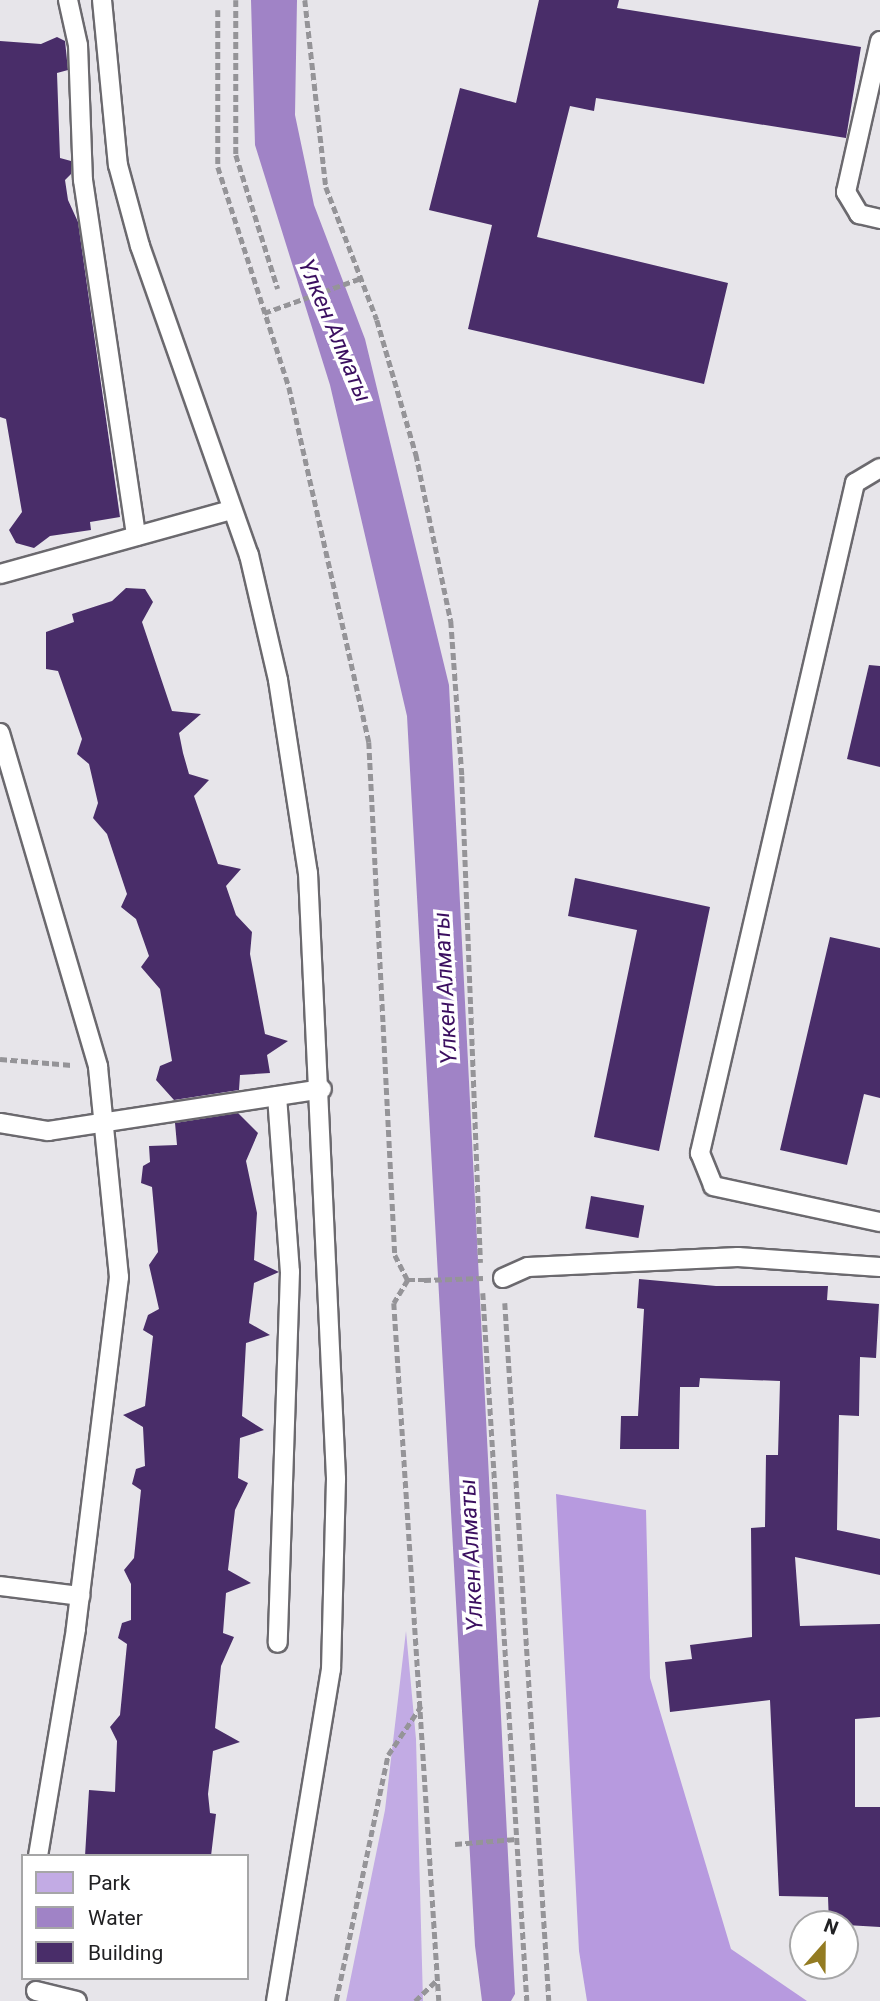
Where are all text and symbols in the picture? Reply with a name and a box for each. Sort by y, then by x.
water label: Үлкен Алматы [291,255,377,407]
water label: Үлкен Алматы [428,911,464,1065]
water label: Үлкен Алматы [454,1478,490,1632]
legend [21,1854,248,1980]
text: Park [88,1871,130,1895]
text: Water [88,1906,143,1930]
north arrow [789,1910,859,1980]
text: N [821,1914,841,1940]
text: Building [88,1941,163,1965]

